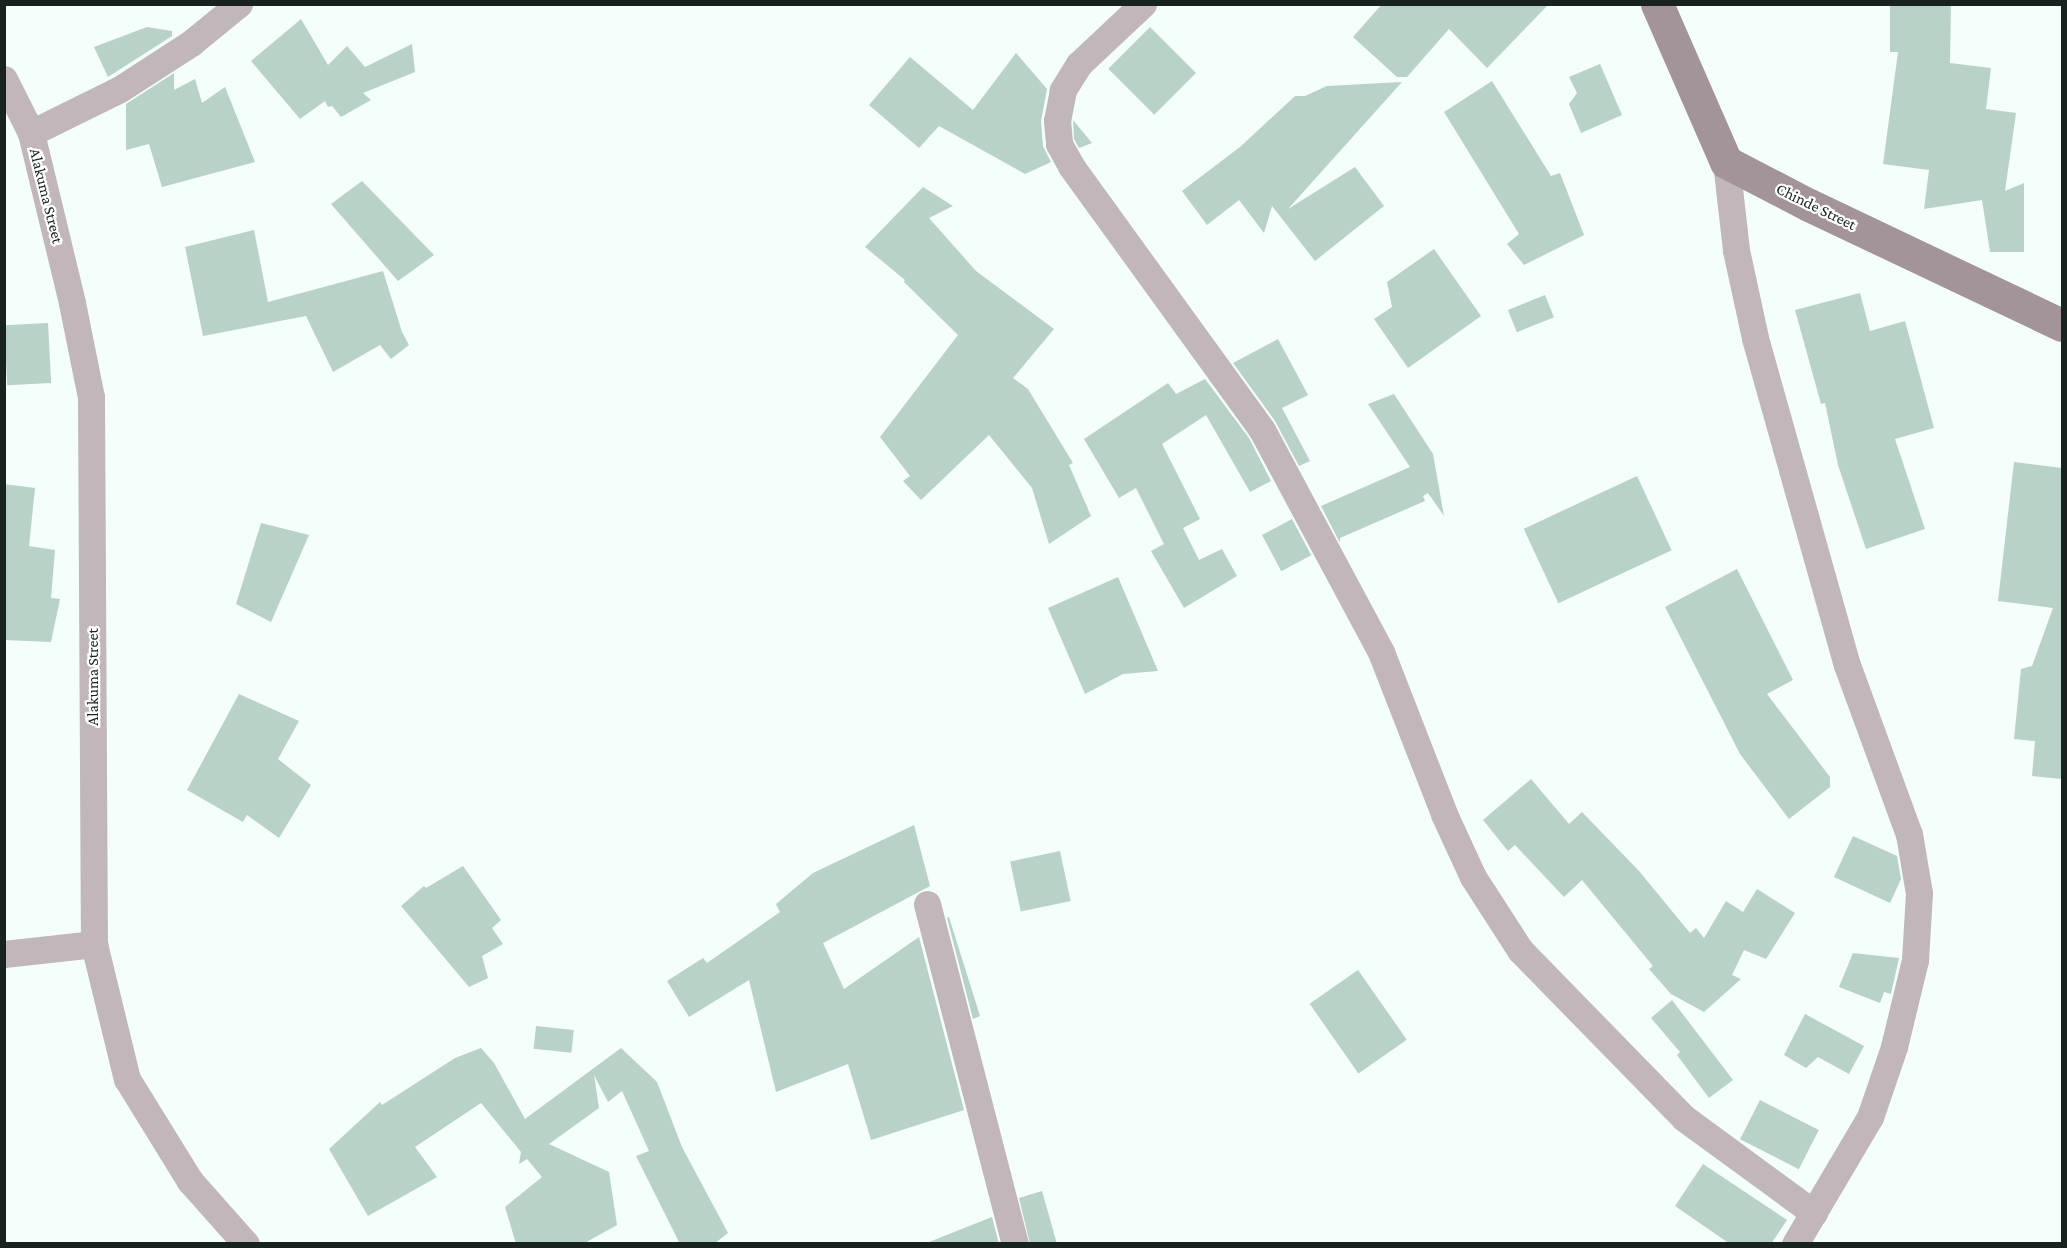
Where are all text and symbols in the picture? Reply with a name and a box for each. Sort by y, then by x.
street label: Alakuma Street [25,146,67,246]
street label: Chinde Street [1773,179,1859,235]
street label: Alakuma Street [83,628,103,726]

